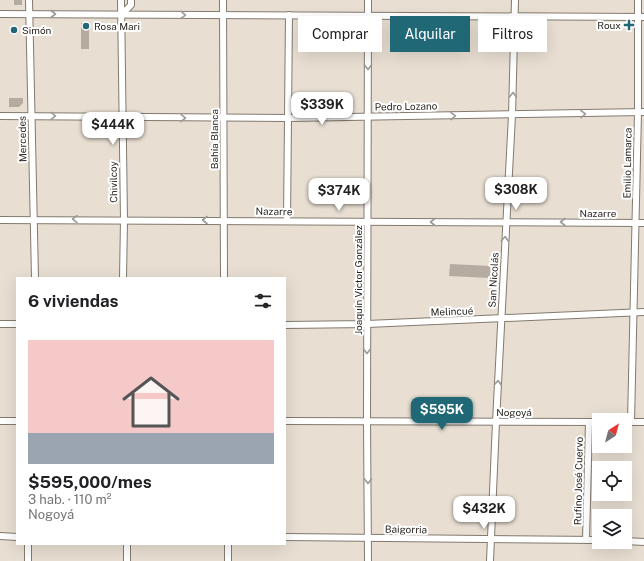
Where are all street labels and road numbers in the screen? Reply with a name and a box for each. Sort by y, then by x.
street label: Pedro Lozano [375,99,438,113]
street label: Bahía Blanca [208,109,220,169]
street label: Mercedes [16,116,28,162]
street label: Emilio Lamarca [620,128,634,198]
street label: Chivilcoy [107,160,119,203]
street label: Nazarre [255,205,293,217]
street label: Nazarre [580,207,617,219]
street label: Joaquín Victor González [352,225,364,335]
street label: San Nicolás [486,252,500,308]
street label: Melincué [430,304,474,318]
street label: Nogoyá [496,406,532,418]
street label: Rufino José Cuervo [571,436,585,525]
street label: Baigorria [385,523,427,535]

